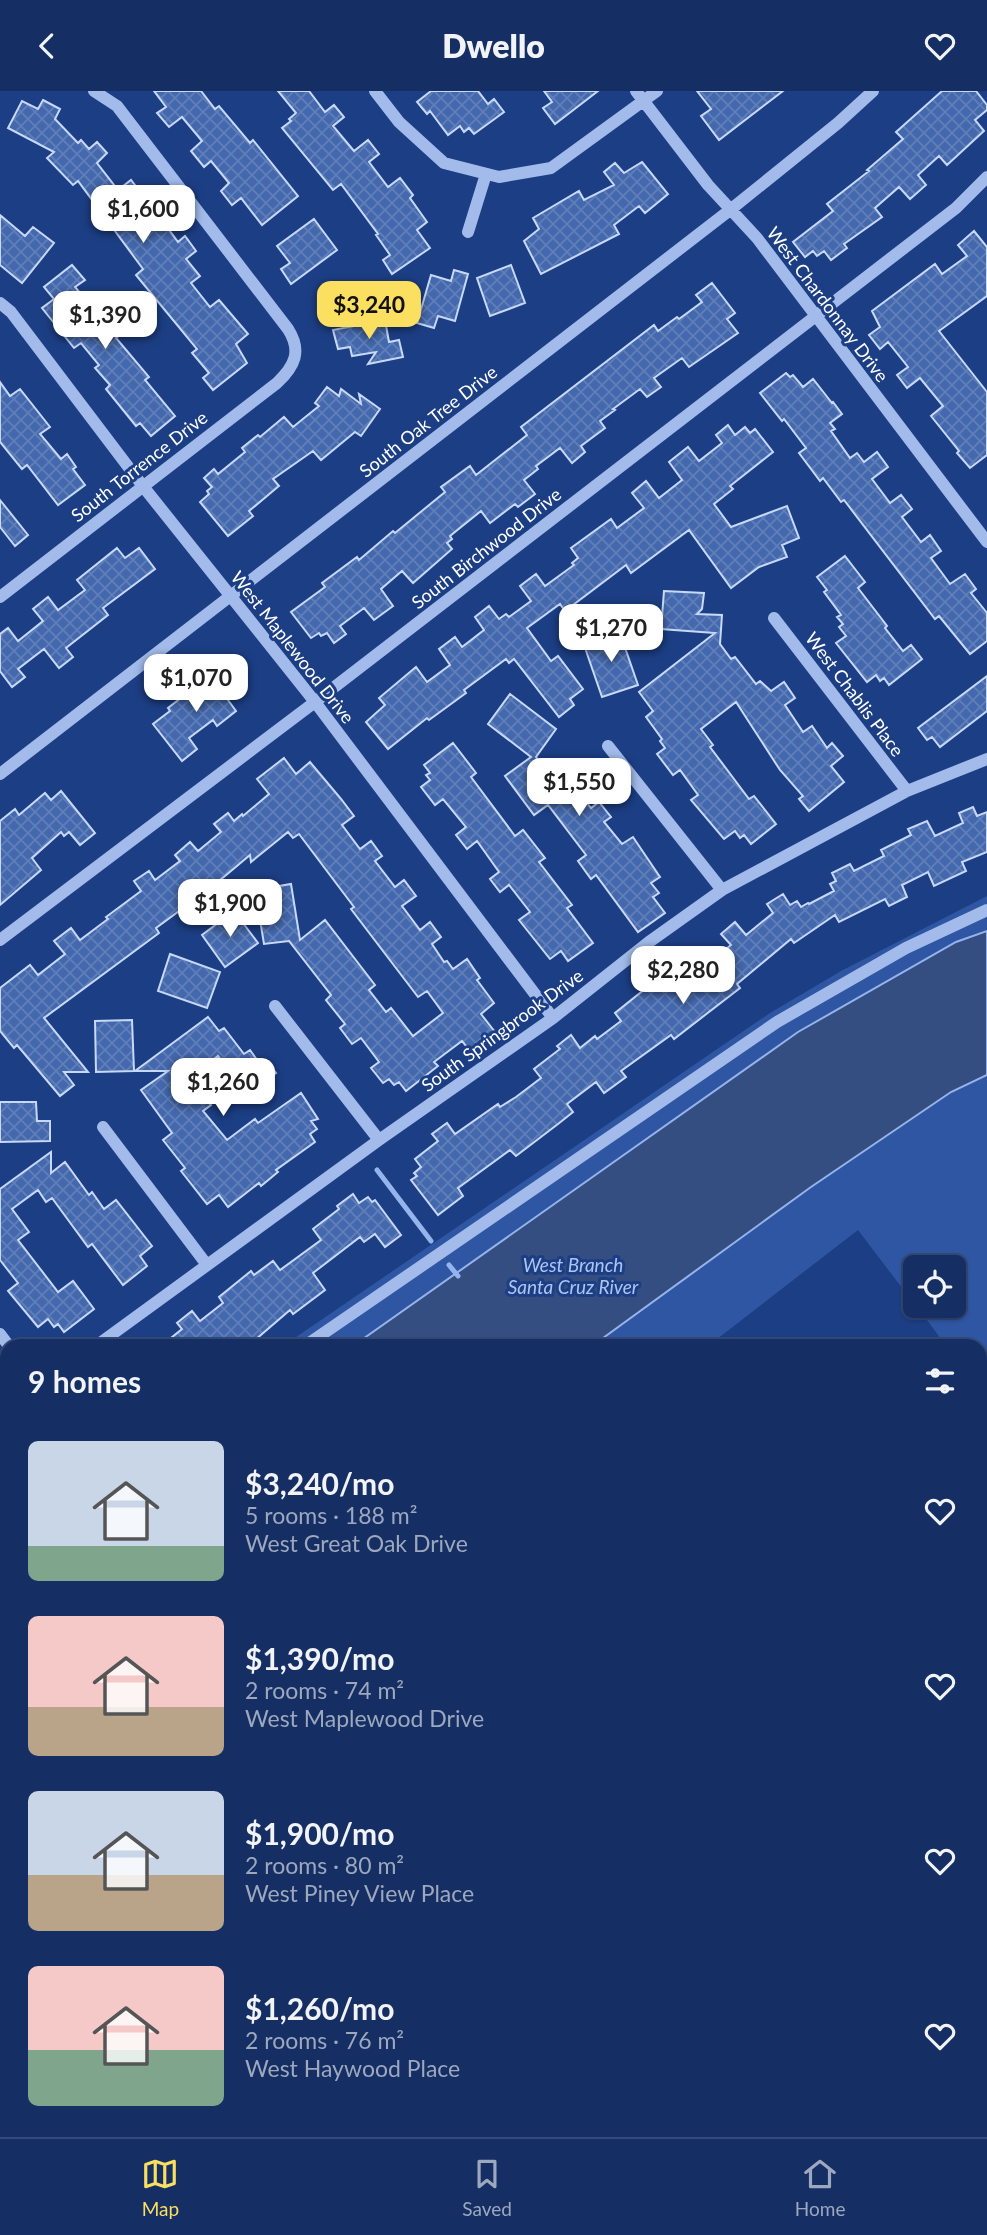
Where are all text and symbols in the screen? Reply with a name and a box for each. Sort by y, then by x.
text: Dwello [442,26,545,65]
icon: back [28,27,66,65]
icon: heart [921,27,959,65]
pin: $1,600 [86,185,200,245]
text: $1,600 [107,194,179,222]
street label: West Chardonnay Drive [762,222,894,386]
pin: $3,240 [312,281,426,341]
text: $3,240 [333,290,405,318]
pin: $1,390 [48,292,162,351]
text: $1,390 [69,300,141,328]
street label: South Oak Tree Drive [355,360,501,482]
street label: South Torrence Drive [66,406,212,526]
street label: South Birchwood Drive [407,483,565,613]
street label: West Maplewood Drive [227,566,359,728]
pin: $1,270 [554,605,668,664]
text: $1,270 [575,613,647,641]
street label: West Chablis Place [801,628,909,760]
pin: $1,070 [139,655,253,714]
text: $1,070 [160,663,232,691]
pin: $1,550 [522,759,636,818]
text: $1,550 [543,767,615,795]
pin: $1,900 [173,879,287,939]
text: $1,900 [194,888,266,916]
pin: $2,280 [626,947,740,1006]
text: $2,280 [647,955,719,983]
street label: South Springbrook Drive [417,964,587,1096]
pin: $1,260 [166,1059,280,1118]
text: $1,260 [187,1067,259,1095]
water label: West Branch Santa Cruz River [508,1253,639,1298]
map controls [903,1255,966,1318]
button: locate [903,1255,966,1318]
icon: filters [921,1362,959,1400]
text: 9 homes [28,1363,141,1399]
text: $3,240/mo [245,1465,394,1501]
icon: home [84,1469,168,1553]
icon: heart [921,1492,959,1530]
text: 5 rooms · 188 m² [245,1501,417,1529]
text: West Great Oak Drive [245,1529,468,1557]
text: $1,390/mo [245,1640,394,1676]
icon: home [84,1644,168,1728]
icon: heart [921,1667,959,1705]
text: 2 rooms · 74 m² [245,1676,404,1704]
text: West Maplewood Drive [245,1704,484,1732]
text: $1,900/mo [245,1815,394,1851]
icon: home [84,1819,168,1903]
icon: heart [921,1842,959,1880]
text: 2 rooms · 80 m² [245,1851,404,1879]
text: West Piney View Place [245,1879,474,1907]
text: $1,260/mo [245,1990,394,2026]
icon: home [84,1994,168,2078]
icon: heart [921,2017,959,2055]
text: 2 rooms · 76 m² [245,2026,404,2054]
text: West Haywood Place [245,2054,460,2082]
tab: Map [141,2155,179,2220]
tab: Saved [462,2155,512,2220]
tab: Home [795,2155,846,2220]

